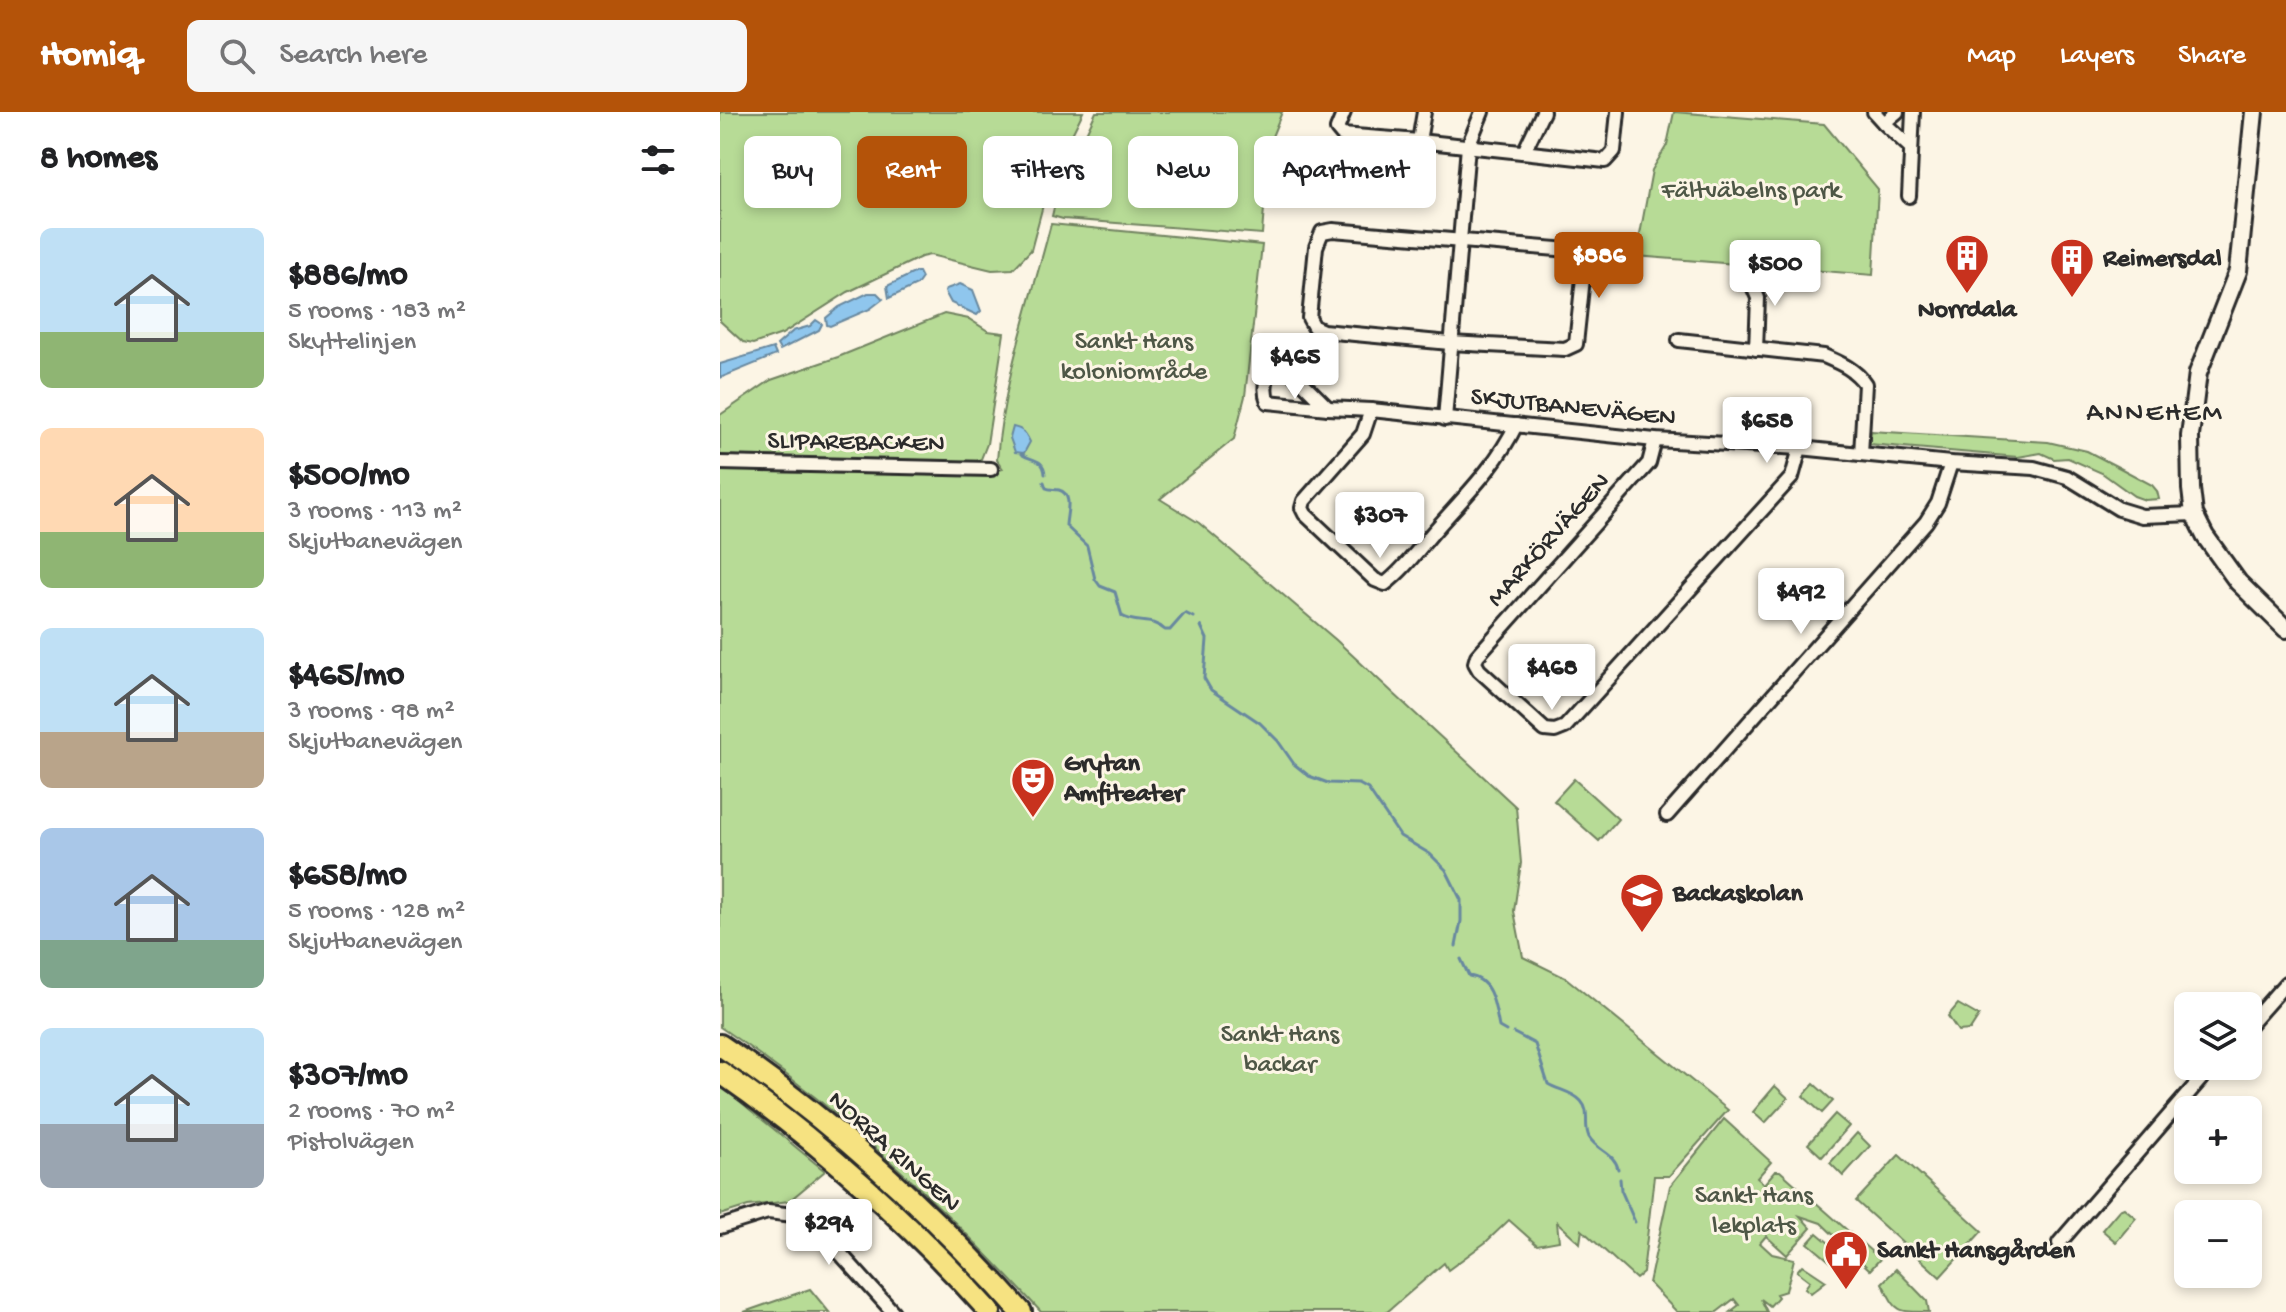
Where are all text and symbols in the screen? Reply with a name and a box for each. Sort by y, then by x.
search box [187,20,747,92]
text: Homiq [40,34,139,78]
icon: search [215,34,259,78]
text: Search here [279,39,427,74]
text: Map [1967,40,2016,73]
text: Layers [2060,40,2134,73]
text: Share [2178,40,2246,73]
chip: Buy [744,136,841,208]
chip: Rent [857,136,967,208]
chip: Filters [983,136,1112,208]
chip: New [1128,136,1238,208]
chip: Apartment [1254,136,1436,208]
icon: filters [636,138,680,182]
text: 8 homes [40,140,157,180]
park label: Fältväbelns park [1661,177,1843,208]
pin: $886 [1552,232,1646,300]
building icon: Norrdala [1943,232,1991,295]
building icon: Reimersdal [2048,236,2096,299]
pin: $500 [1728,240,1822,308]
text: $886 [1572,242,1626,273]
place label: Reimersdal [2102,245,2222,276]
text: $500 [1748,250,1802,281]
text: $886/mo [288,257,408,297]
icon: home [104,260,200,356]
place label: Norrdala [1918,296,2018,327]
text: 5 rooms · 183 m² [288,297,466,328]
text: Skyttelinjen [288,328,416,359]
park label: Sankt Hans koloniområde [1061,328,1208,389]
pin: $465 [1248,333,1342,401]
text: $465 [1270,343,1320,374]
street label: SKJUTBANEVÄGEN [1469,383,1677,435]
pin: $658 [1720,397,1814,465]
district label: ANNEHEM [2086,398,2224,431]
text: $658 [1741,407,1793,438]
street label: SLIPAREBACKEN [767,427,945,461]
text: $500/mo [288,457,410,497]
icon: home [104,460,200,556]
street label: MARKÖRVÄGEN [1482,467,1618,615]
pin: $307 [1333,492,1427,560]
text: 3 rooms · 113 m² [288,497,462,528]
text: $307 [1353,502,1407,533]
text: Skjutbanevägen [288,528,462,559]
pin: $492 [1754,568,1848,636]
text: $492 [1776,578,1826,609]
pin: $468 [1505,644,1599,712]
text: $468 [1526,654,1578,685]
text: $465/mo [288,657,404,697]
icon: home [104,660,200,756]
text: 3 rooms · 98 m² [288,697,455,728]
text: Skjutbanevägen [288,728,462,759]
place label: Grytan Amfiteater [1063,750,1186,811]
theatre icon: Grytan Amfiteater [1009,756,1057,819]
text: $658/mo [288,857,407,897]
icon: home [104,860,200,956]
school or university icon: Backaskolan [1618,871,1666,934]
place label: Backaskolan [1672,880,1803,911]
text: 5 rooms · 128 m² [288,897,465,928]
text: Skjutbanevägen [288,928,462,959]
map controls [2174,992,2262,1288]
button: layers [2174,992,2262,1080]
park label: Sankt Hans backar [1221,1021,1341,1082]
text: $307/mo [288,1057,408,1097]
icon: home [104,1060,200,1156]
street label: NORRA RINGEN [820,1085,966,1221]
button: + [2174,1096,2262,1184]
text: 2 rooms · 70 m² [288,1097,455,1128]
text: Pistolvägen [288,1128,414,1159]
park label: Sankt Hans lekplats [1695,1182,1815,1243]
pin: $294 [782,1199,876,1267]
button: − [2174,1200,2262,1288]
text: $294 [804,1209,854,1240]
public building icon: Sankt Hansgården [1822,1228,1870,1291]
place label: Sankt Hansgården [1877,1237,2075,1268]

